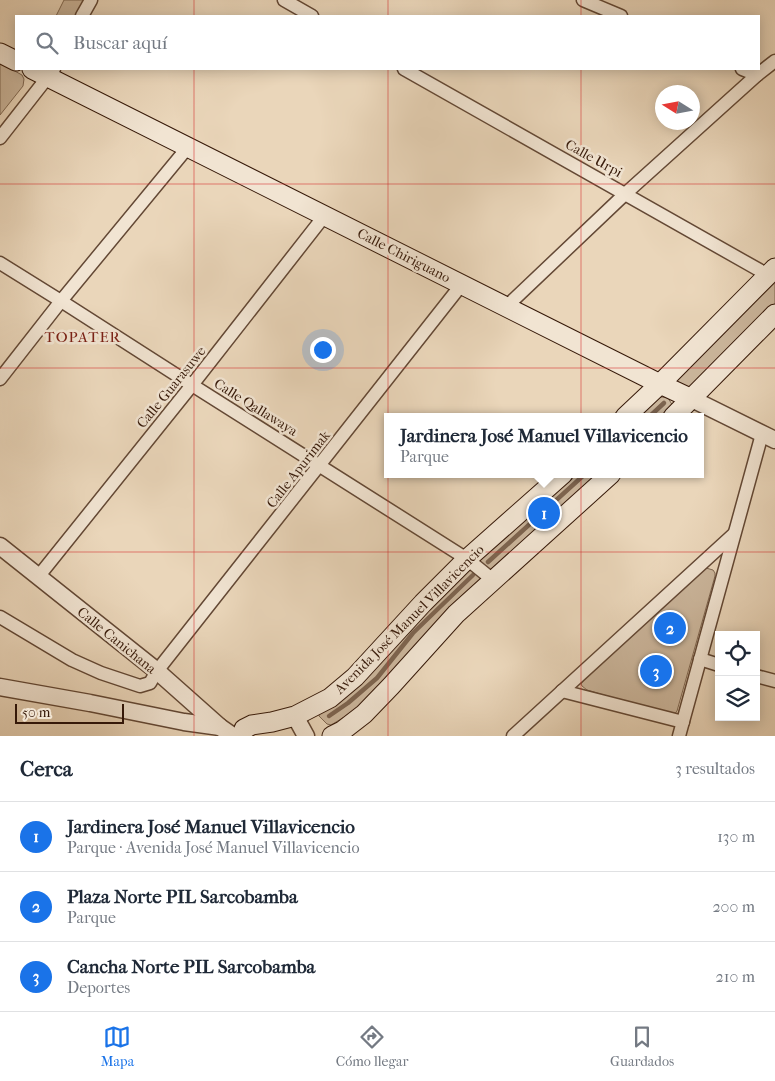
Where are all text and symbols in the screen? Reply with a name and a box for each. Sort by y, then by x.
search box [15,15,760,70]
icon: search [33,29,61,57]
text: Buscar aquí [73,32,167,54]
north arrow [655,85,700,130]
street label: Calle Urpi [562,136,625,181]
street label: Calle Chiriguano [354,225,453,286]
district label: TOPATER [45,328,122,346]
your location [310,337,336,363]
street label: Calle Guarasuwe [133,343,210,432]
street label: Calle Qallawaya [211,375,301,440]
popup [384,413,704,478]
text: Jardinera José Manuel Villavicencio [400,425,688,447]
street label: Calle Apurimak [263,427,334,511]
text: Parque [400,447,449,466]
pin: 1 [528,494,560,532]
street label: Avenida José Manuel Villavicencio [330,541,488,698]
street label: Calle Canichana [74,603,160,678]
pin: 2 [654,609,686,647]
map controls [715,631,760,721]
button: locate [715,631,760,676]
pin: 3 [640,652,672,690]
button: layers [715,676,760,721]
scale bar [15,701,124,724]
text: 50 m [22,704,50,721]
text: Cerca [20,757,72,781]
text: 3 resultados [675,759,755,778]
text: Jardinera José Manuel Villavicencio [67,816,355,838]
text: 1 [33,827,39,846]
text: 130 m [717,827,755,846]
text: Parque · Avenida José Manuel Villavicencio [67,838,360,857]
text: Plaza Norte PIL Sarcobamba [67,886,298,908]
text: 2 [32,897,40,916]
text: 200 m [712,897,755,916]
text: Parque [67,908,116,927]
text: Cancha Norte PIL Sarcobamba [67,956,315,978]
text: 3 [33,967,39,986]
text: 210 m [716,967,755,986]
text: Deportes [67,978,130,997]
tab: Mapa [101,1023,134,1070]
tab: Cómo llegar [336,1023,408,1070]
tab: Guardados [610,1023,674,1070]

